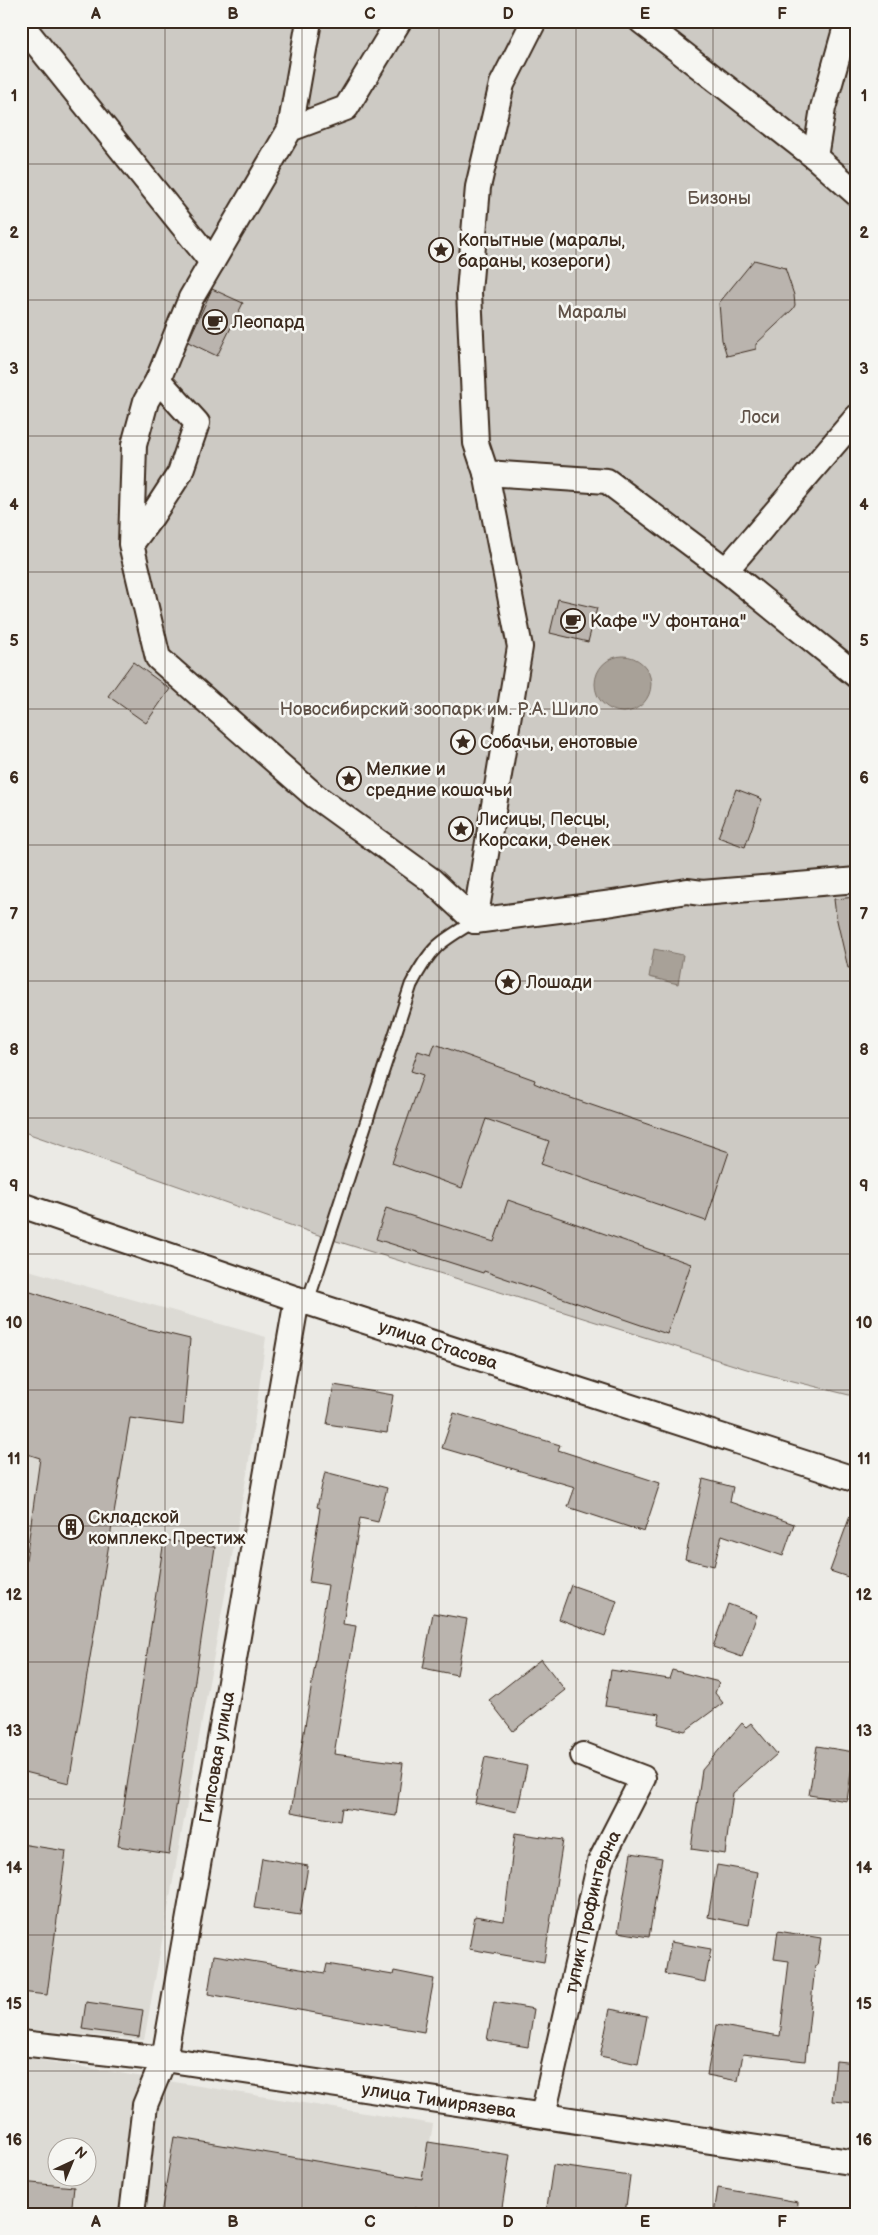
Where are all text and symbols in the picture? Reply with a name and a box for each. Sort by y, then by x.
text: A [90,5,101,24]
text: B [227,5,239,24]
text: C [364,5,376,24]
text: D [502,5,514,24]
text: E [640,5,650,24]
text: F [777,5,787,24]
text: 1 [11,87,17,106]
text: 1 [861,87,867,106]
park label: Бизоны [687,188,751,209]
text: 2 [9,224,19,243]
text: 2 [859,224,869,243]
place label: Копытные (маралы, бараны, козероги) [458,230,625,272]
place icon: Копытные (маралы, бараны, козероги) [428,237,454,263]
park label: Маралы [557,302,627,323]
cafe icon: Леопард [202,309,228,335]
place label: Леопард [231,312,305,333]
text: 3 [9,360,19,379]
text: 3 [859,360,869,379]
park label: Лоси [739,407,780,428]
text: 4 [9,496,19,515]
text: 4 [859,496,869,515]
cafe icon: Кафе "У фонтана" [560,608,586,634]
place label: Кафе "У фонтана" [590,611,746,632]
text: 5 [9,632,19,651]
text: 5 [859,632,869,651]
park label: Новосибирский зоопарк им. Р.А. Шило [280,699,598,720]
place icon: Собачьи, енотовые [450,729,476,755]
place label: Собачьи, енотовые [480,732,638,753]
place label: Мелкие и средние кошачьи [366,759,513,801]
place icon: Мелкие и средние кошачьи [336,766,362,792]
text: 6 [9,769,19,788]
text: 6 [859,769,869,788]
place label: Лисицы, Песцы, Корсаки, Фенек [477,809,611,851]
place icon: Лисицы, Песцы, Корсаки, Фенек [448,816,474,842]
text: 7 [10,905,19,924]
text: 7 [860,905,869,924]
place icon: Лошади [495,969,521,995]
place label: Лошади [525,972,592,993]
text: 8 [9,1041,19,1060]
text: 8 [859,1041,869,1060]
text: 9 [9,1177,19,1196]
text: 9 [859,1177,869,1196]
text: 10 [6,1314,22,1333]
text: 10 [856,1314,872,1333]
street label: улица Стасова [376,1316,501,1374]
text: 11 [7,1450,21,1469]
text: 11 [857,1450,871,1469]
place label: Складской комплекс Престиж [88,1507,246,1549]
building icon: Складской комплекс Престиж [58,1514,84,1540]
text: 12 [6,1586,23,1605]
text: 12 [856,1586,873,1605]
street label: Гипсовая улица [195,1689,239,1825]
text: 13 [6,1722,22,1741]
text: 13 [856,1722,872,1741]
street label: тупик Профинтерна [560,1826,625,1996]
text: 14 [6,1859,23,1878]
text: 14 [856,1859,873,1878]
text: 15 [6,1995,22,2014]
text: 15 [856,1995,872,2014]
street label: улица Тимирязева [360,2078,518,2122]
text: 16 [6,2131,23,2150]
text: 16 [856,2131,873,2150]
north arrow [48,2138,98,2188]
text: N [71,2143,90,2163]
text: A [90,2213,101,2232]
text: B [227,2213,239,2232]
text: C [364,2213,376,2232]
text: D [502,2213,514,2232]
text: E [640,2213,650,2232]
text: F [777,2213,787,2232]

